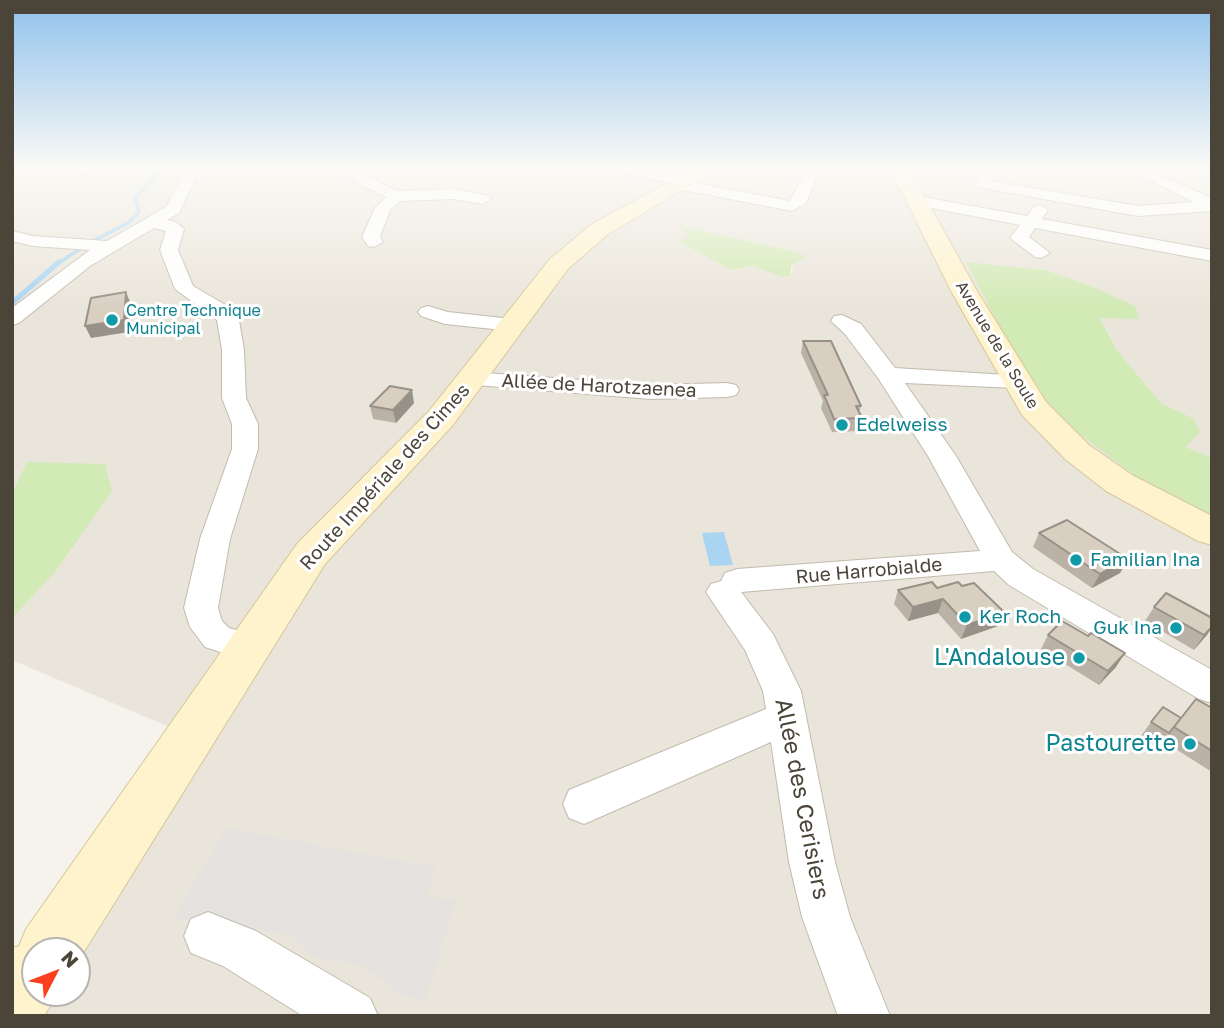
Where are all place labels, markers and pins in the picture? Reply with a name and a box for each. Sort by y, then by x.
place label: Centre Technique Municipal [126,301,261,339]
marker: Centre Technique Municipal [104,312,120,328]
place label: Edelweiss [856,414,947,436]
marker: Edelweiss [834,417,850,433]
place label: Familian Ina [1090,549,1200,571]
marker: Familian Ina [1068,552,1084,568]
place label: Ker Roch [979,606,1061,628]
marker: Ker Roch [957,609,973,625]
place label: Guk Ina [1093,617,1162,639]
marker: Guk Ina [1168,620,1184,636]
place label: L'Andalouse [934,644,1065,672]
marker: L'Andalouse [1071,650,1087,666]
place label: Pastourette [1045,730,1176,758]
marker: Pastourette [1182,736,1198,752]

